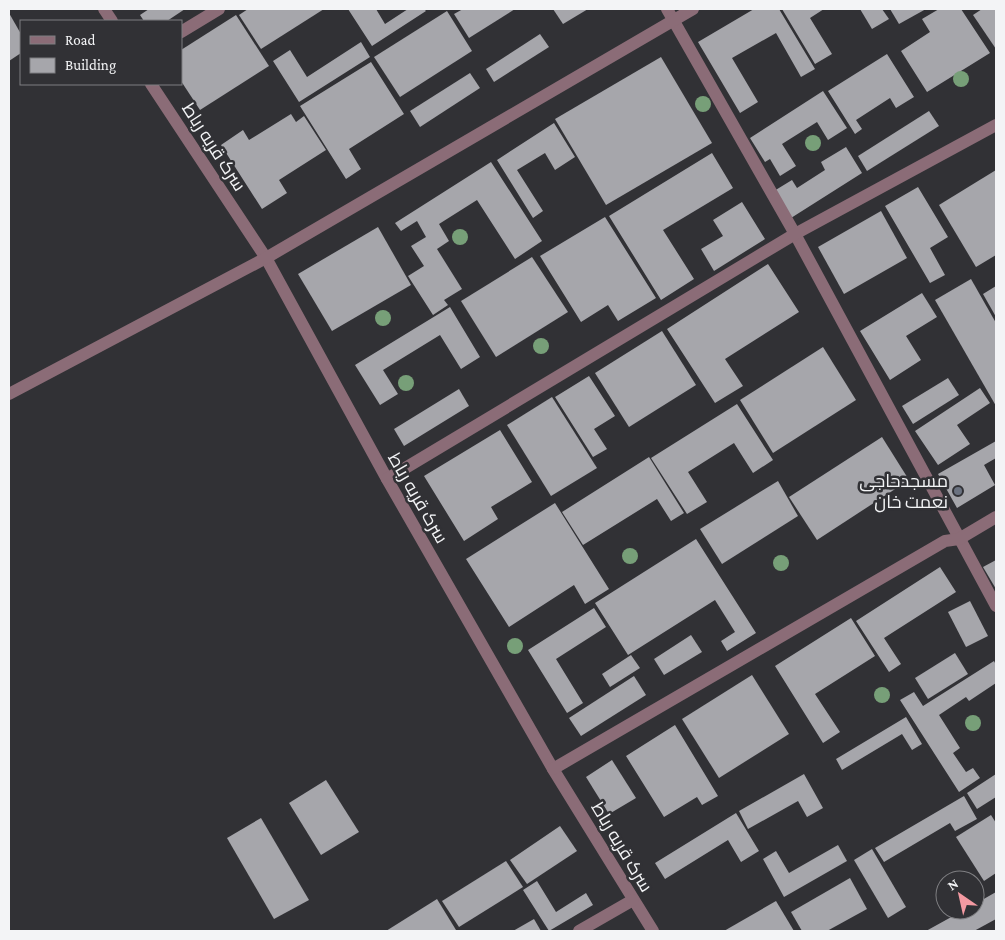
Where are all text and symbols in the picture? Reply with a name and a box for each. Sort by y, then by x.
legend [20,20,182,85]
text: Road [65,32,96,48]
text: Building [65,57,116,74]
street label: سرک قریه رباط [177,99,250,195]
street label: سرک قریه رباط [383,449,452,547]
place label: مسجدحاجی نعمت خان [859,471,948,513]
marker: مسجدحاجی نعمت خان [952,485,964,497]
street label: سرک قریه رباط [587,799,657,896]
north arrow [935,870,985,920]
text: N [944,875,962,894]

